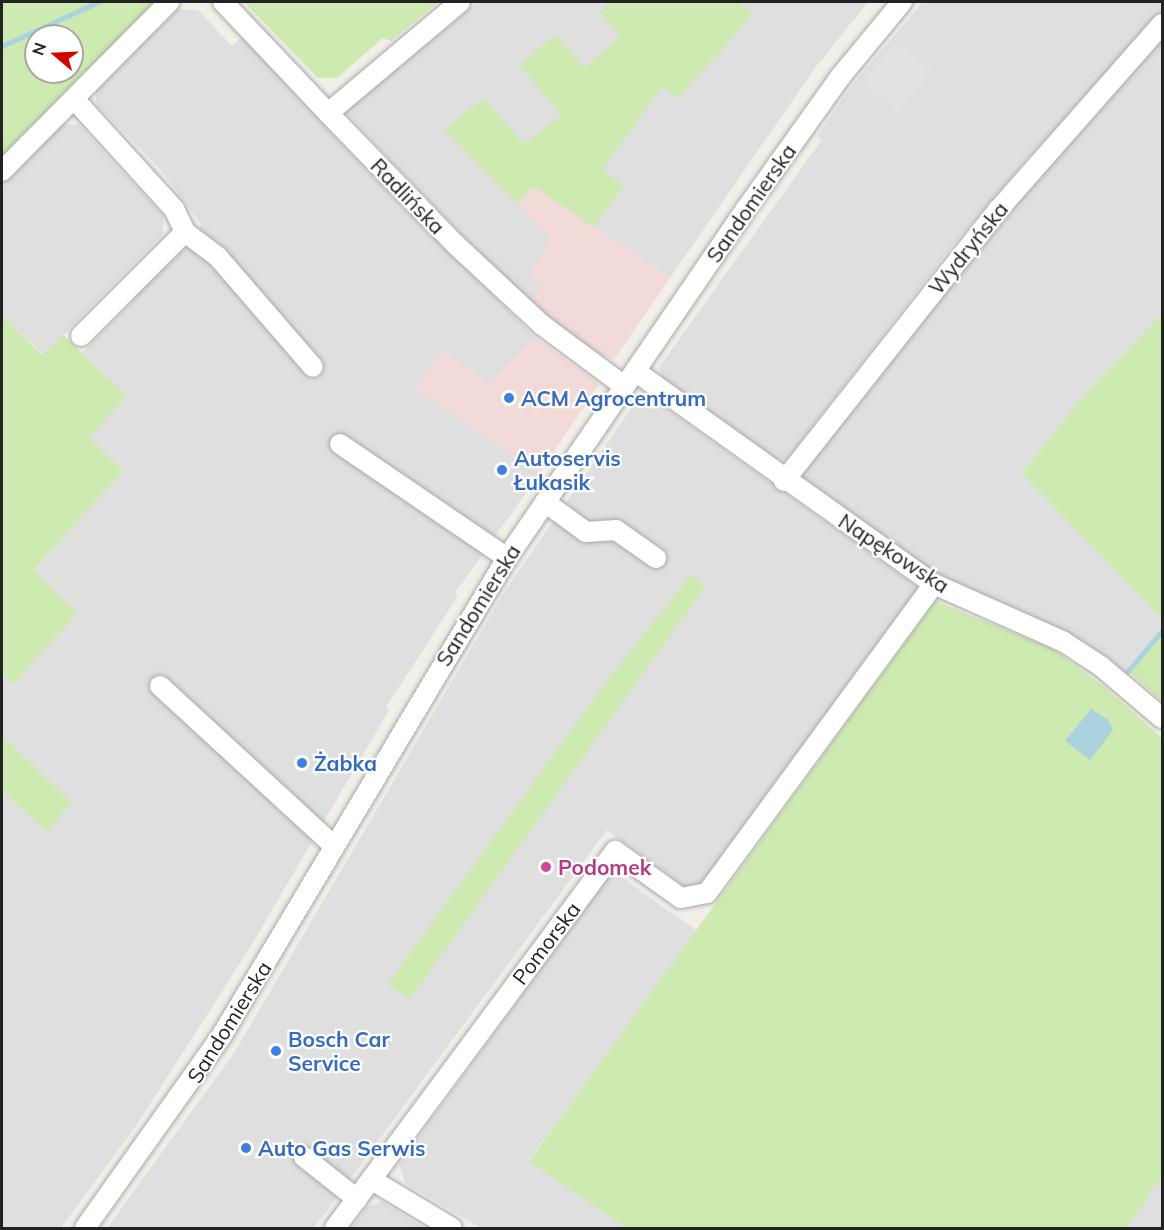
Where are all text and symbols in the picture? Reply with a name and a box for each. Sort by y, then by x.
north arrow [24,24,84,84]
text: N [27,40,50,58]
street label: Sandomierska [701,139,801,267]
street label: Radlińska [366,153,450,239]
street label: Wydryńska [923,197,1013,299]
place label: ACM Agrocentrum [521,385,706,411]
marker: ACM Agrocentrum [502,391,516,405]
place label: Autoservis Łukasik [514,445,621,495]
marker: Autoservis Łukasik [495,463,509,477]
street label: Napękowska [834,508,954,598]
street label: Sandomierska [431,540,525,670]
place label: Żabka [314,750,377,776]
marker: Żabka [295,756,309,770]
place label: Podomek [558,854,651,880]
marker: Podomek [539,860,553,874]
street label: Pomorska [507,897,585,989]
street label: Sandomierska [182,957,276,1087]
place label: Bosch Car Service [288,1026,390,1076]
marker: Bosch Car Service [269,1044,283,1058]
place label: Auto Gas Serwis [258,1135,426,1161]
marker: Auto Gas Serwis [239,1141,253,1155]

